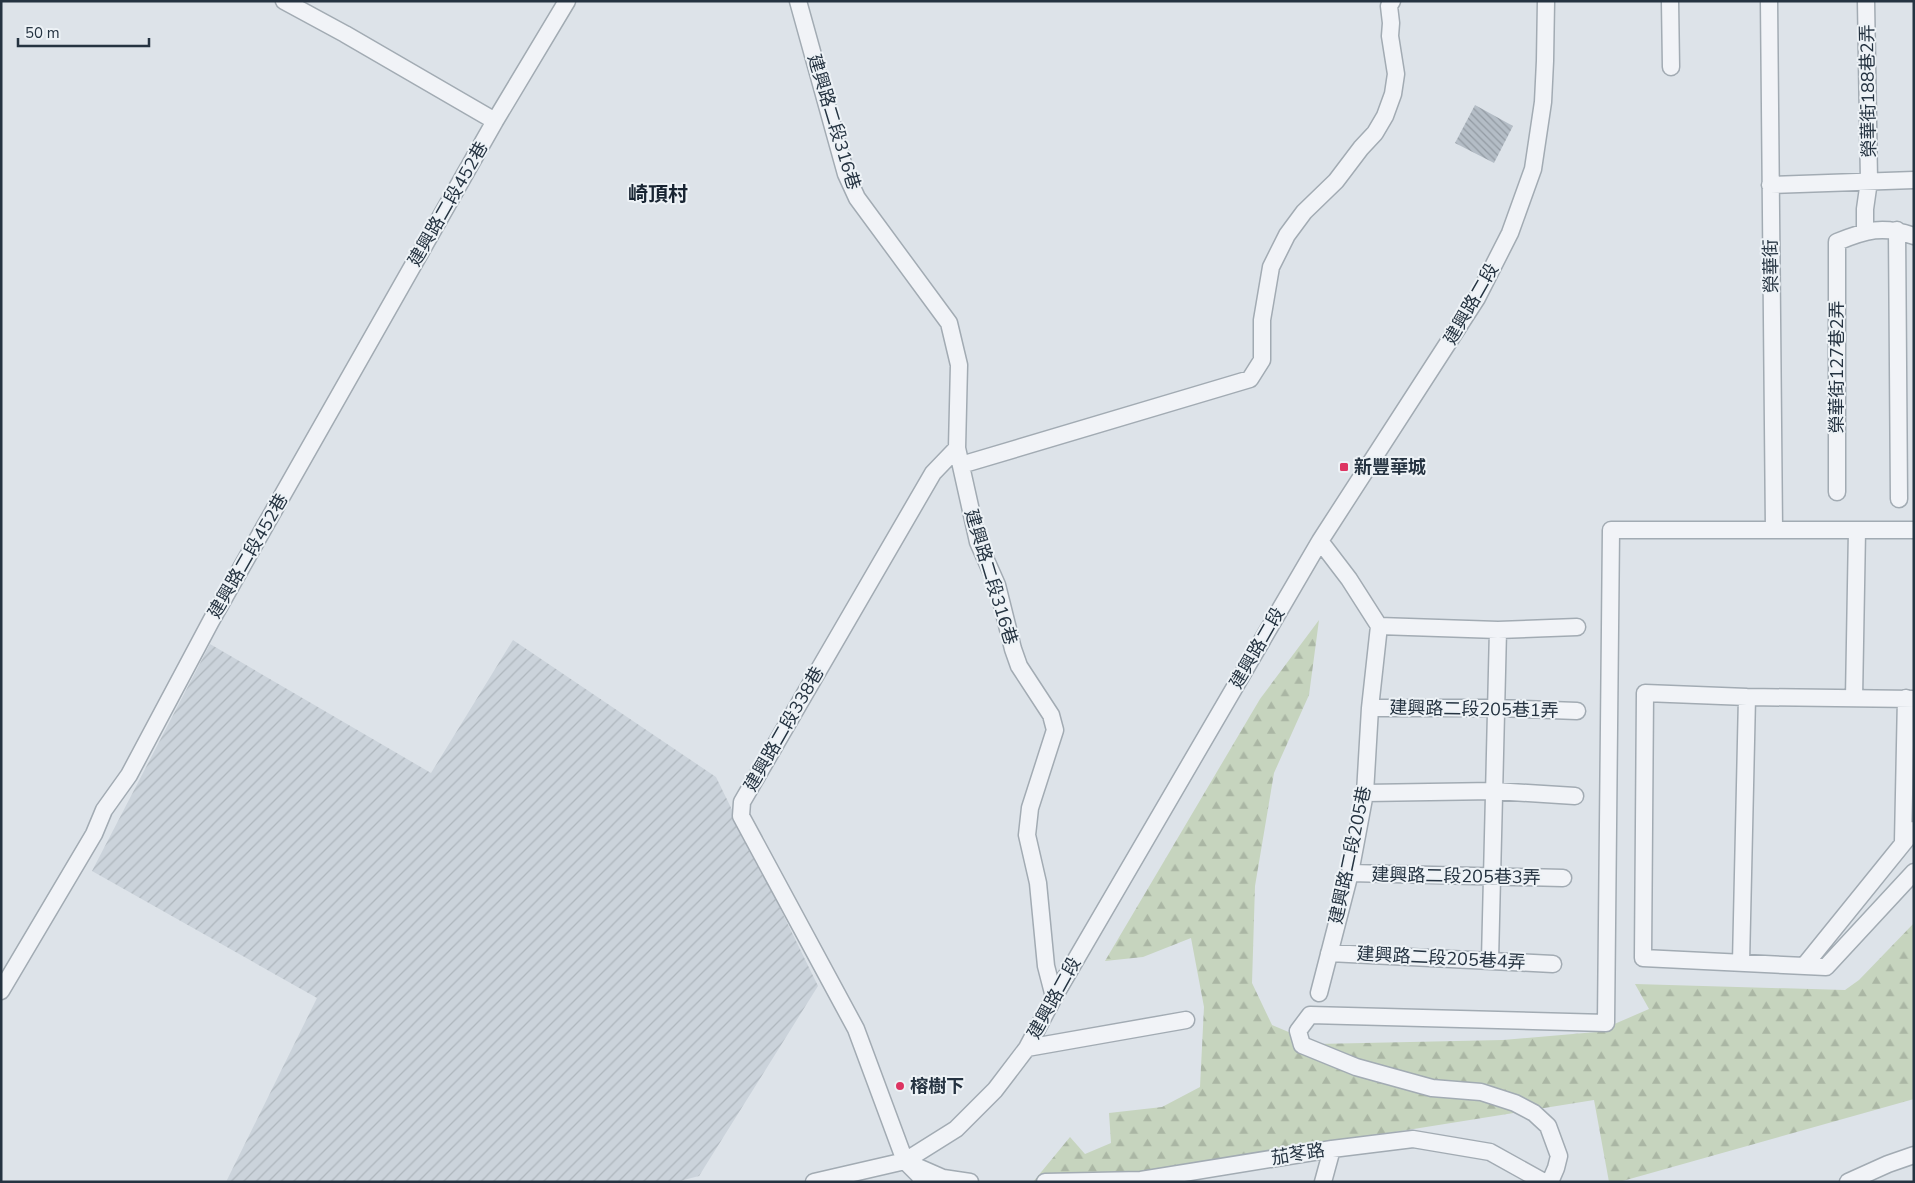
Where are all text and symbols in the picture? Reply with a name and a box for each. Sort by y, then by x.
scale bar [18,15,149,47]
text: 50 m [25,23,60,43]
street label: 榮華街188巷2弄 [1855,24,1881,158]
street label: 建興路二段316巷 [802,51,866,193]
street label: 建興路二段452巷 [403,137,493,271]
district label: 崎頂村 [628,181,688,208]
street label: 榮華街 [1759,239,1783,293]
street label: 建興路二段 [1438,259,1504,349]
street label: 榮華街127巷2弄 [1825,300,1849,434]
place label: 新豐華城 [1354,455,1426,479]
marker: 新豐華城 [1338,461,1350,473]
street label: 建興路二段452巷 [203,489,293,623]
street label: 建興路二段316巷 [959,506,1023,648]
street label: 建興路二段 [1224,603,1290,693]
street label: 建興路二段338巷 [739,662,829,796]
street label: 建興路二段205巷1弄 [1389,696,1559,722]
street label: 建興路二段205巷 [1324,784,1376,926]
street label: 建興路二段205巷3弄 [1371,863,1541,889]
street label: 建興路二段205巷4弄 [1356,942,1526,974]
street label: 建興路二段 [1022,953,1086,1043]
place label: 榕樹下 [910,1074,964,1098]
marker: 榕樹下 [894,1080,906,1092]
street label: 茄苳路 [1269,1138,1327,1170]

